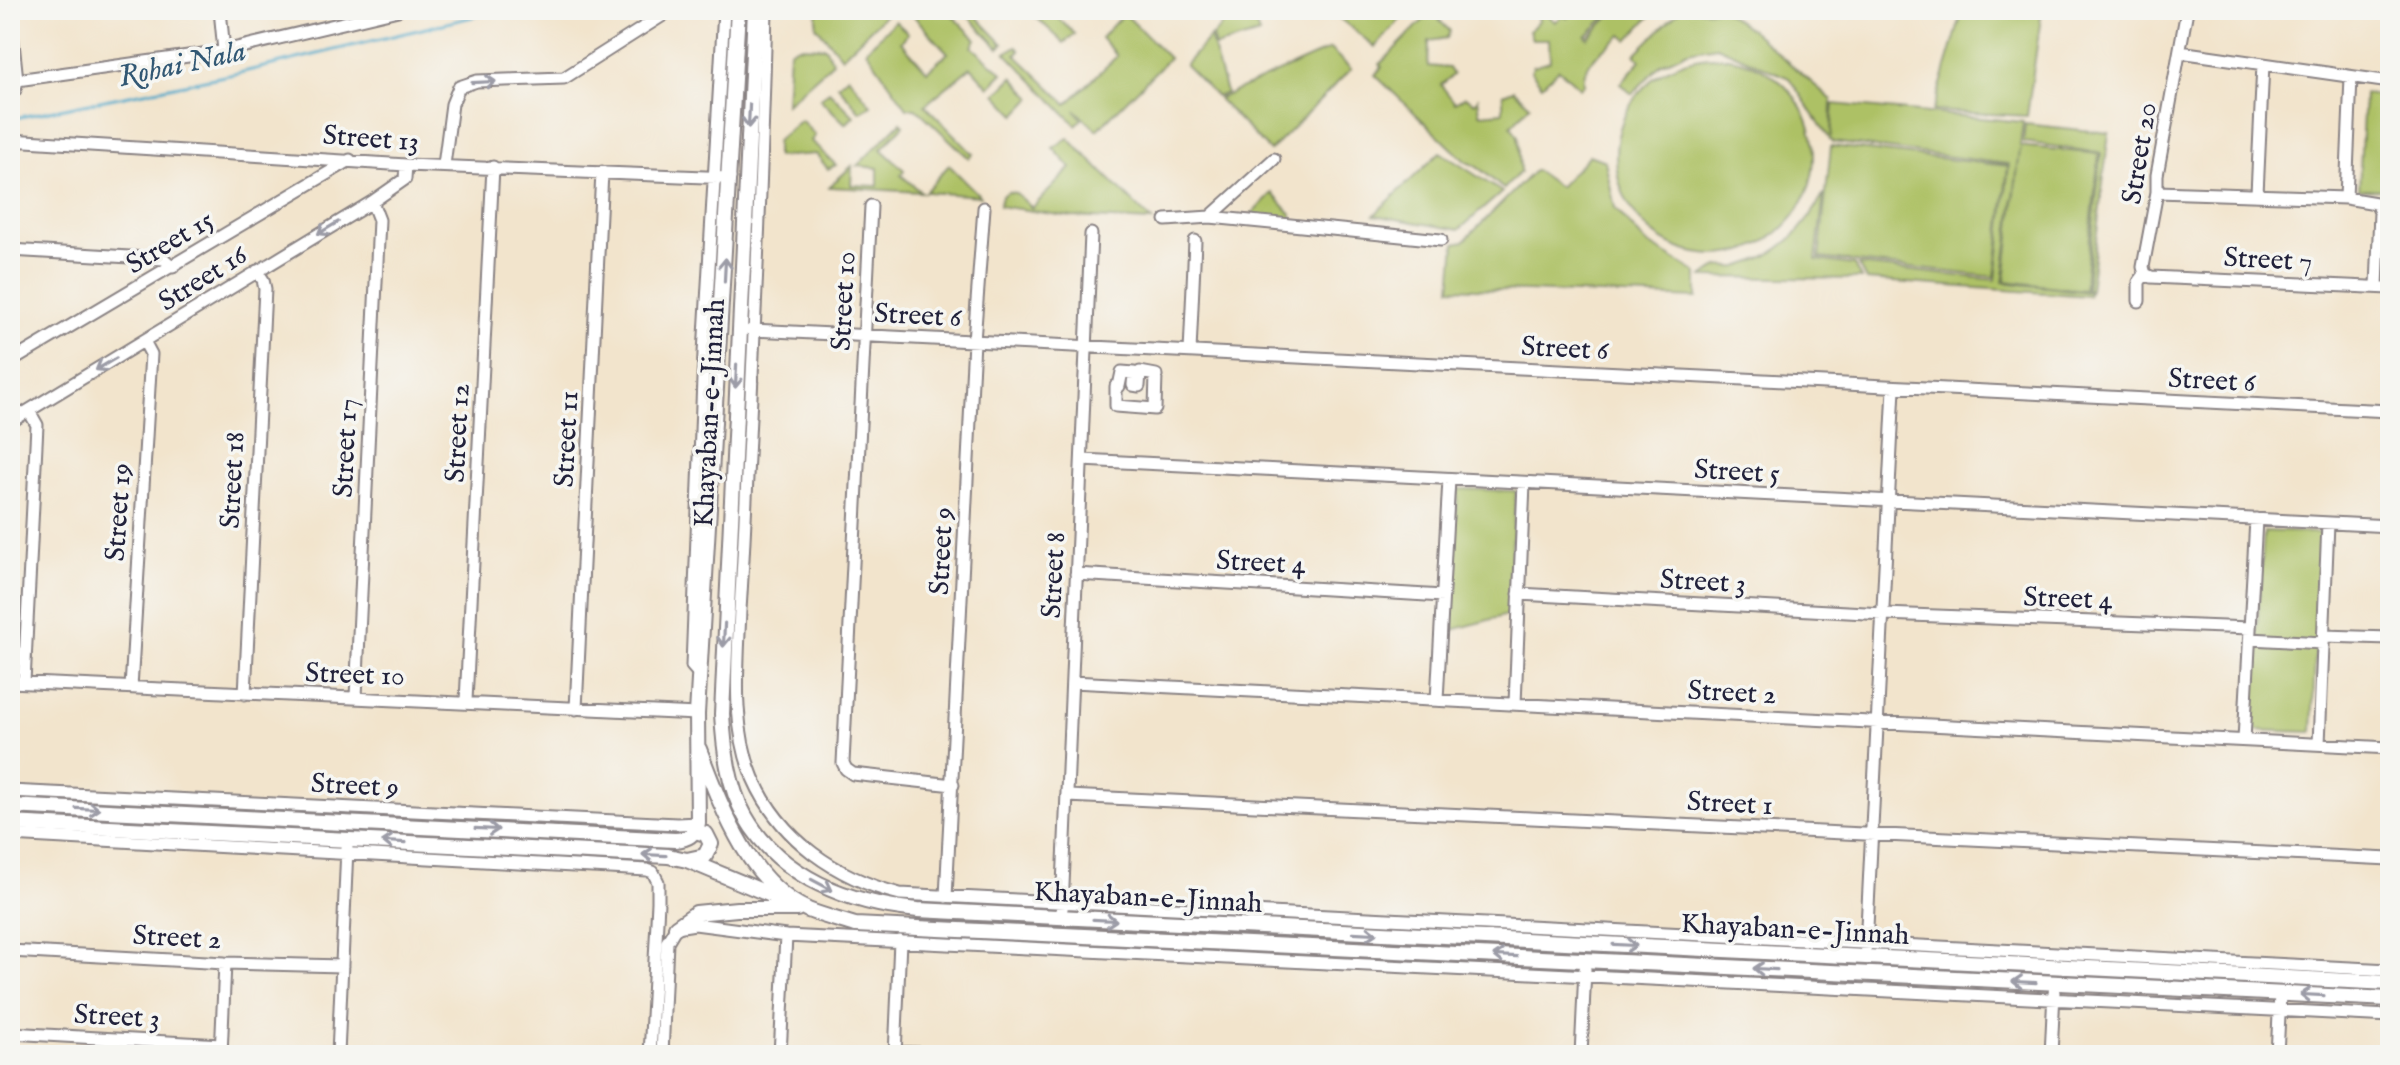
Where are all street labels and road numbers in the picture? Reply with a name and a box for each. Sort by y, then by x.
street label: Street 20 [2115,100,2166,207]
street label: Street 13 [321,119,420,160]
street label: Street 15 [120,203,221,283]
street label: Street 16 [153,238,255,320]
street label: Street 7 [2223,241,2313,280]
street label: Street 10 [824,250,865,352]
street label: Street 6 [873,297,964,336]
street label: Khayaban-e-Jinnah [687,298,734,528]
street label: Street 6 [1520,330,1611,369]
street label: Street 6 [2167,362,2258,401]
street label: Street 12 [438,383,479,484]
street label: Street 11 [547,390,587,488]
street label: Street 17 [326,398,367,499]
street label: Street 18 [213,431,254,530]
street label: Street 5 [1693,453,1781,492]
street label: Street 19 [99,462,140,562]
street label: Street 9 [923,506,962,596]
street label: Street 8 [1035,531,1074,619]
street label: Street 4 [1215,544,1307,583]
street label: Street 3 [1659,563,1747,602]
street label: Street 4 [2023,580,2113,619]
street label: Street 10 [304,656,405,695]
street label: Street 2 [1687,674,1777,713]
street label: Street 9 [310,767,400,806]
street label: Street 1 [1686,785,1774,824]
street label: Khayaban-e-Jinnah [1033,875,1263,922]
street label: Khayaban-e-Jinnah [1680,907,1910,954]
street label: Street 2 [132,919,222,958]
street label: Street 3 [73,998,161,1037]

